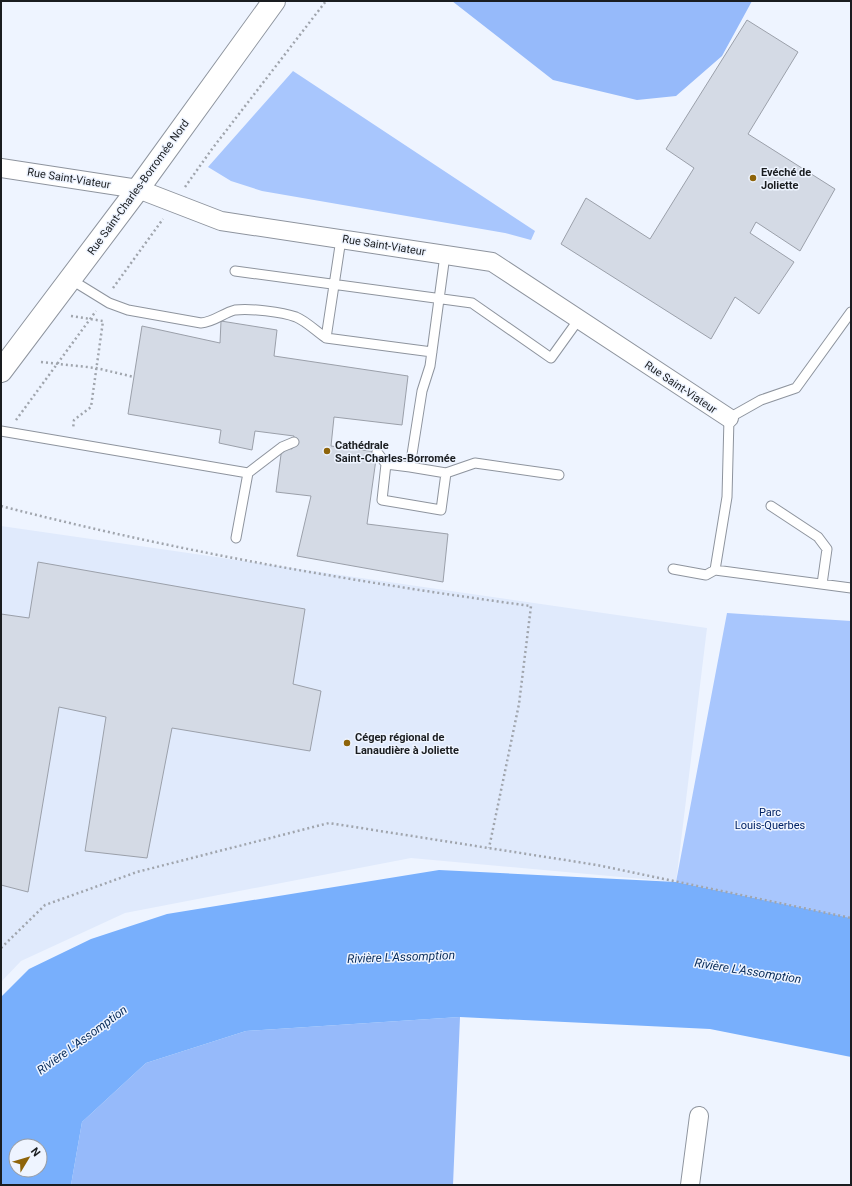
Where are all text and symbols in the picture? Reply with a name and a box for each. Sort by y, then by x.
street label: Rue Saint-Charles-Borromée Nord [85,117,192,258]
street label: Rue Saint-Viateur [26,165,112,192]
place label: Evéché de Joliette [761,166,811,192]
marker: Evéché de Joliette [748,173,758,183]
street label: Rue Saint-Viateur [341,232,427,259]
street label: Rue Saint-Viateur [642,358,719,416]
place label: Cathédrale Saint-Charles-Borromée [335,439,456,465]
marker: Cathédrale Saint-Charles-Borromée [322,446,332,456]
place label: Cégep régional de Lanaudière à Joliette [355,731,459,757]
marker: Cégep régional de Lanaudière à Joliette [342,738,352,748]
park label: Parc Louis-Querbes [735,806,806,832]
water label: Rivière L'Assomption [347,948,455,966]
water label: Rivière L'Assomption [694,956,802,986]
water label: Rivière L'Assomption [34,1003,130,1077]
north arrow [8,1138,48,1178]
text: N [28,1145,43,1159]

